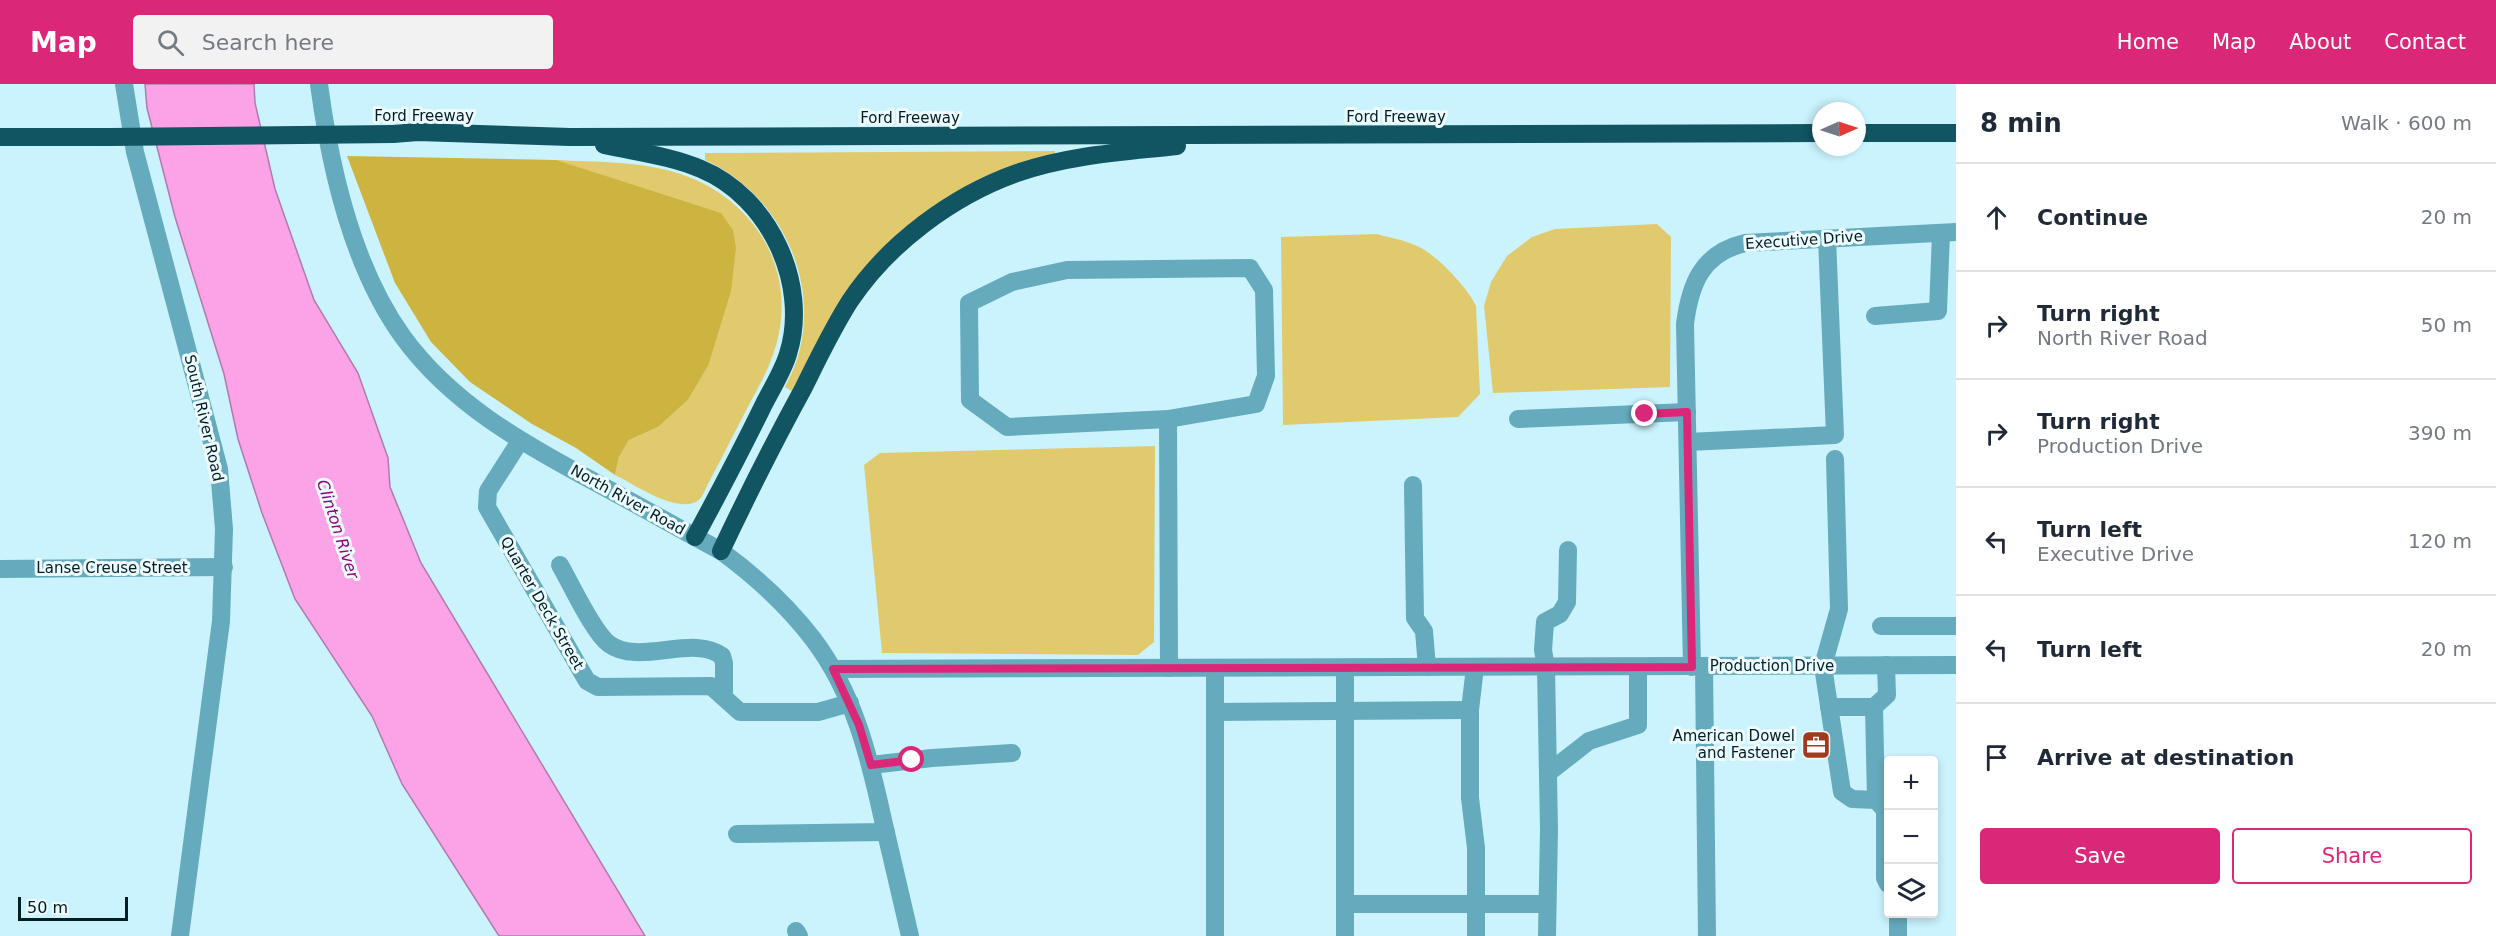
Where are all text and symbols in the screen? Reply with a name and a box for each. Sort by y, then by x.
search box [133,15,553,69]
text: Map [30,26,97,59]
icon: search [154,26,187,59]
text: Search here [202,30,334,55]
text: Home [2117,30,2179,54]
text: Map [2212,30,2256,54]
text: About [2289,30,2351,54]
text: Contact [2384,30,2466,54]
north arrow [1812,102,1866,156]
street label: Ford Freeway [374,107,474,125]
street label: Ford Freeway [1346,108,1446,126]
text: 8 min [1980,108,2062,138]
street label: Ford Freeway [860,109,960,127]
text: Walk · 600 m [2341,111,2472,135]
icon: ahead [1980,201,2013,234]
text: Continue [2037,205,2148,230]
text: 20 m [2421,205,2472,229]
street label: Executive Drive [1745,227,1863,253]
text: Turn right [2037,301,2160,326]
icon: right [1980,309,2013,342]
text: 50 m [2421,313,2472,337]
text: North River Road [2037,326,2208,350]
street label: South River Road [181,353,227,483]
route end [1631,400,1657,426]
text: Turn right [2037,409,2160,434]
icon: right [1980,417,2013,450]
text: 390 m [2408,421,2472,445]
text: Production Drive [2037,434,2203,458]
street label: North River Road [568,461,688,539]
water label: Clinton River [313,477,363,582]
text: Turn left [2037,517,2142,542]
icon: left [1980,525,2013,558]
text: 120 m [2408,529,2472,553]
street label: Quarter Deck Street [497,533,588,673]
text: Executive Drive [2037,542,2194,566]
street label: Lanse Creuse Street [36,559,188,577]
icon: left [1980,633,2013,666]
text: Turn left [2037,637,2142,662]
text: 20 m [2421,637,2472,661]
street label: Production Drive [1710,657,1834,675]
place label: American Dowel and Fastener [1672,727,1796,762]
office icon: American Dowel and Fastener [1800,729,1832,761]
icon: arrive [1980,741,2013,774]
text: Arrive at destination [2037,745,2294,770]
route start [898,746,924,772]
map controls [1884,756,1938,918]
button: + [1884,756,1938,810]
button: − [1884,810,1938,864]
button: Save [1980,828,2220,884]
button: Share [2232,828,2472,884]
button: layers [1884,864,1938,918]
scale bar [18,894,128,922]
text: 50 m [27,898,68,917]

